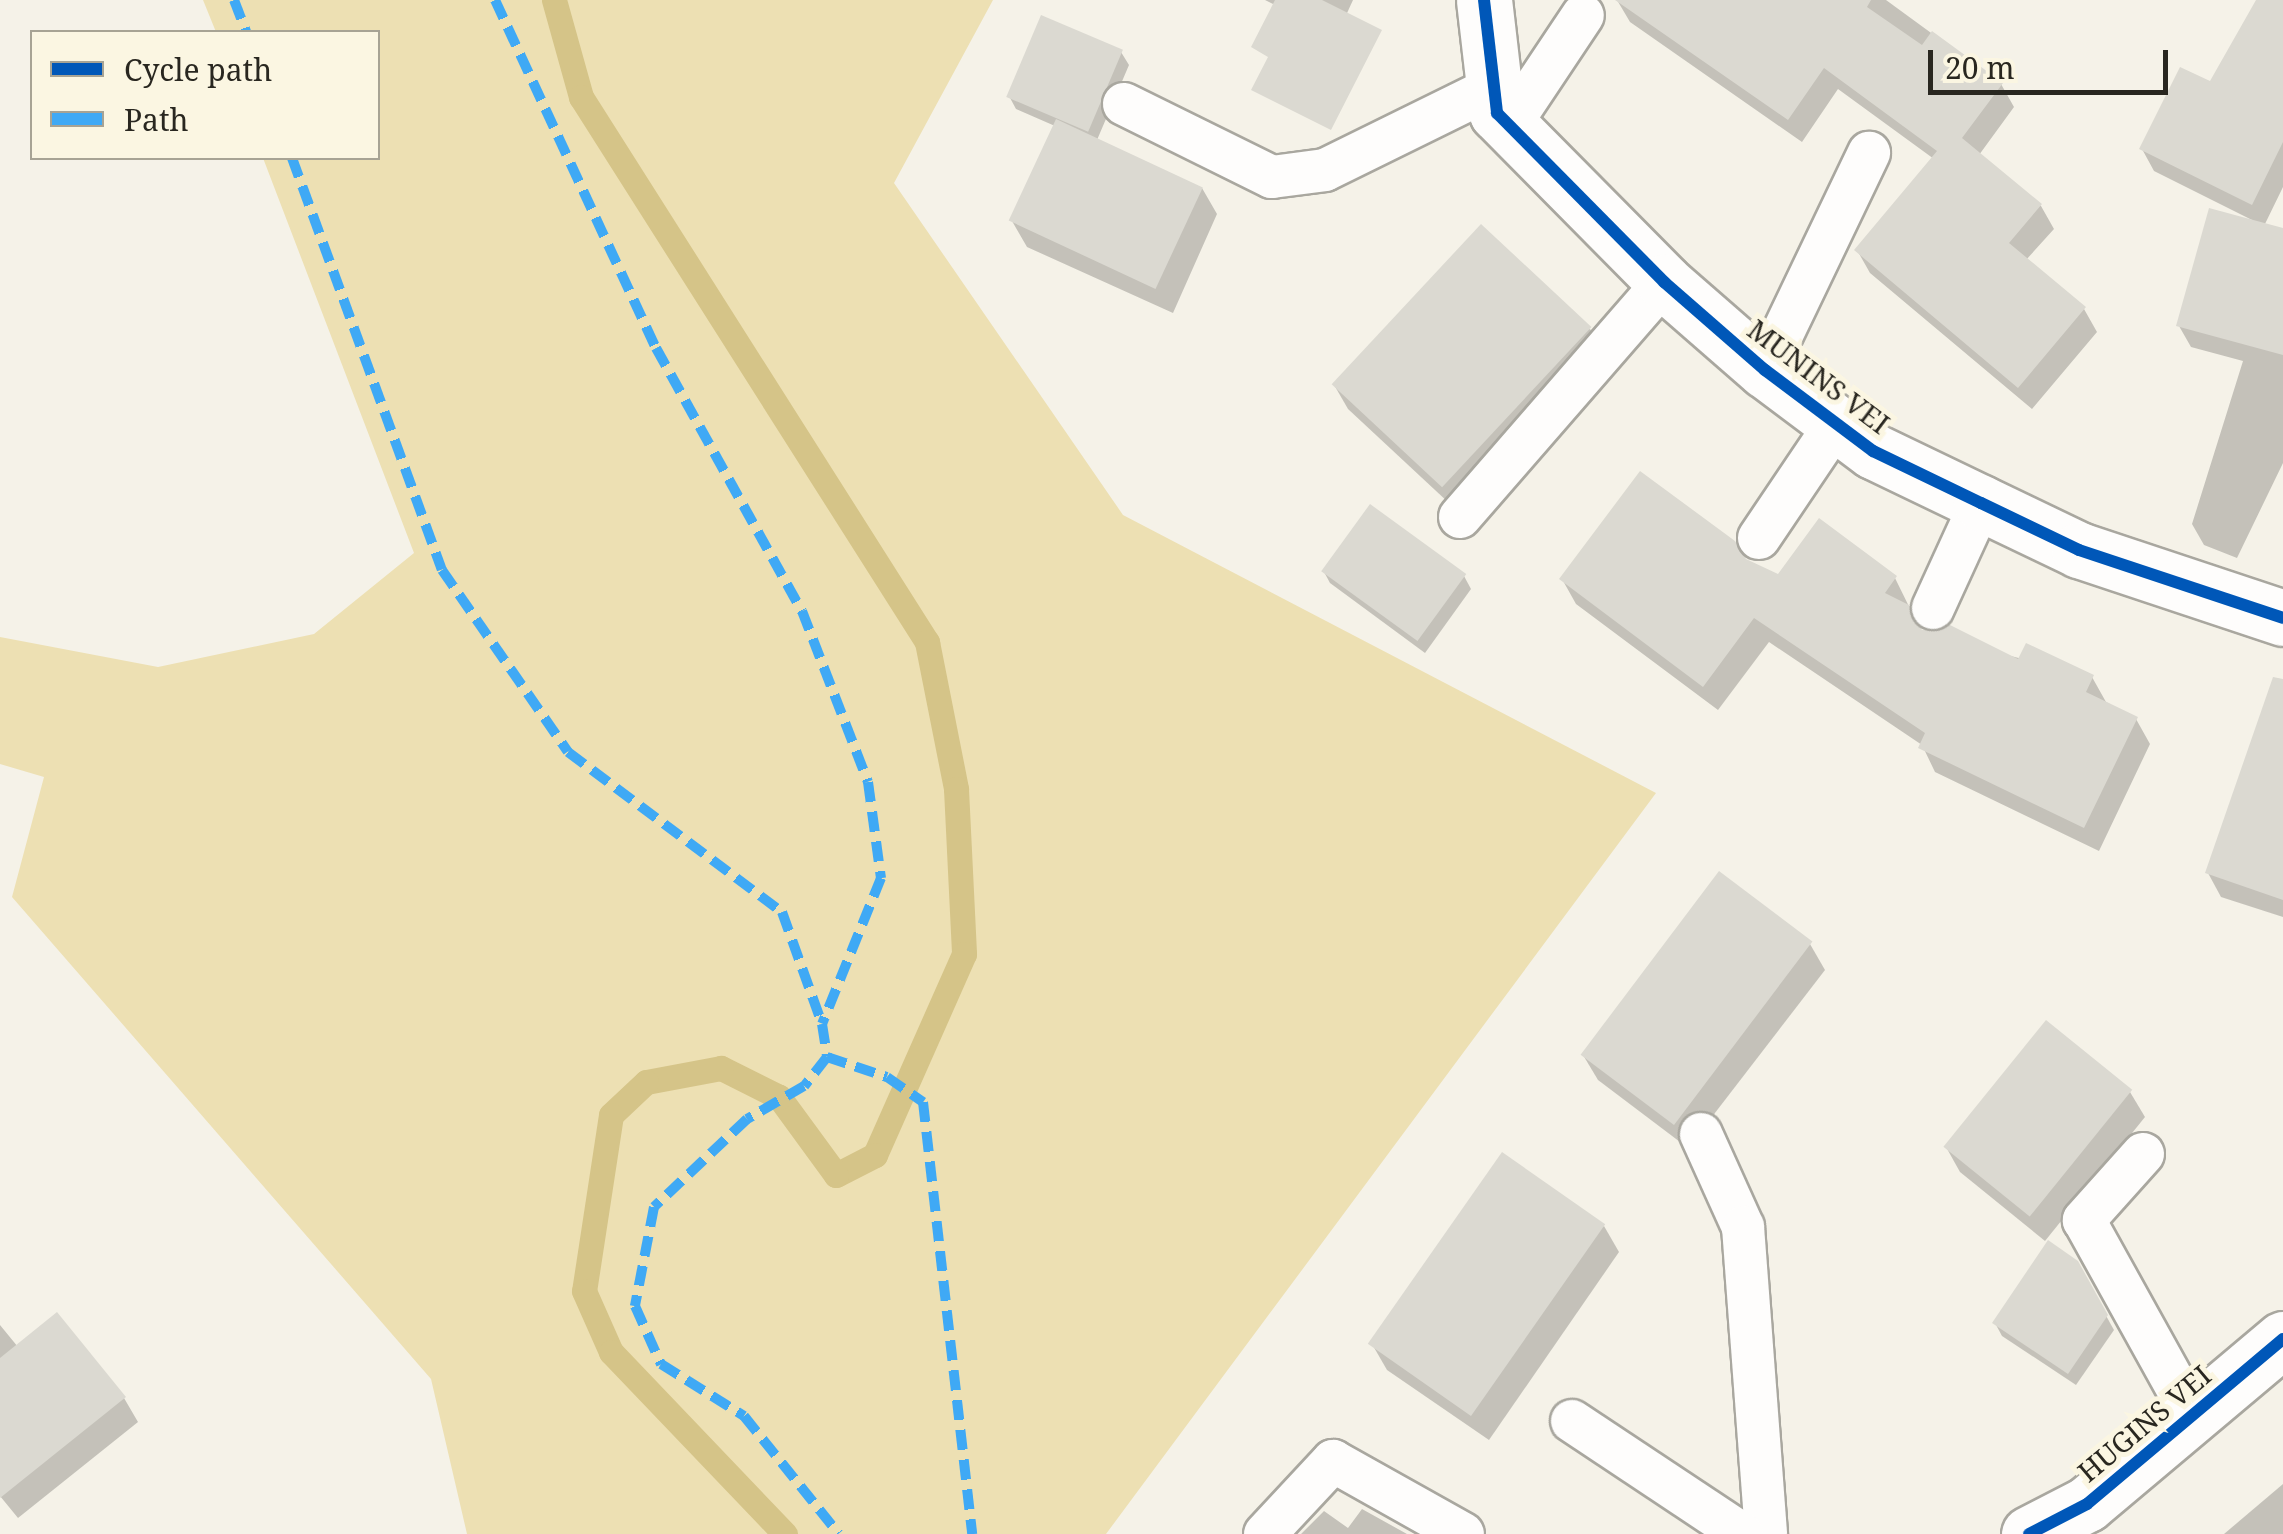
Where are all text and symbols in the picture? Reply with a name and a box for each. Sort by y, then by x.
legend [30,30,380,160]
scale bar [1933,30,2173,92]
text: 20 m [1945,47,2015,88]
text: Cycle path [124,49,272,90]
text: Path [124,99,189,140]
street label: MUNINS VEI [1742,312,1896,440]
street label: HUGINS VEI [2071,1358,2217,1488]

